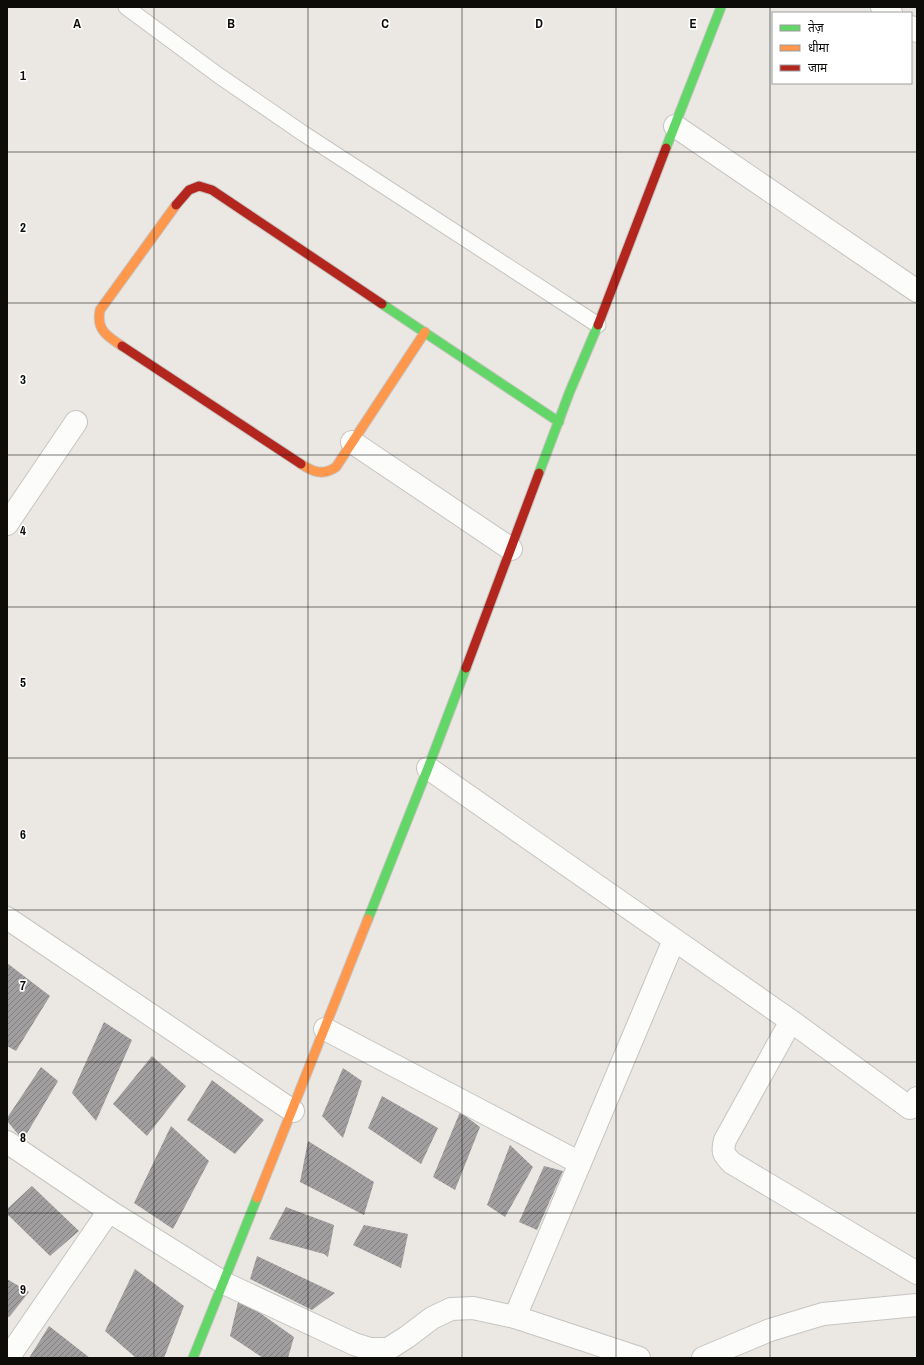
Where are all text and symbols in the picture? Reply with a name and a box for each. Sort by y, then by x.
legend [772,12,912,84]
text: A [73,15,81,32]
text: B [227,15,235,32]
text: C [381,15,389,32]
text: D [535,15,543,32]
text: E [689,15,697,32]
text: तेज़ [808,20,825,36]
text: धीमा [808,40,830,56]
text: जाम [808,60,828,76]
text: 1 [20,67,26,84]
text: 2 [20,219,26,236]
text: 3 [20,371,26,388]
text: 4 [20,522,26,539]
text: 5 [20,674,26,691]
text: 6 [20,826,26,843]
text: 7 [20,977,26,994]
text: 8 [20,1129,26,1146]
text: 9 [20,1281,26,1298]

